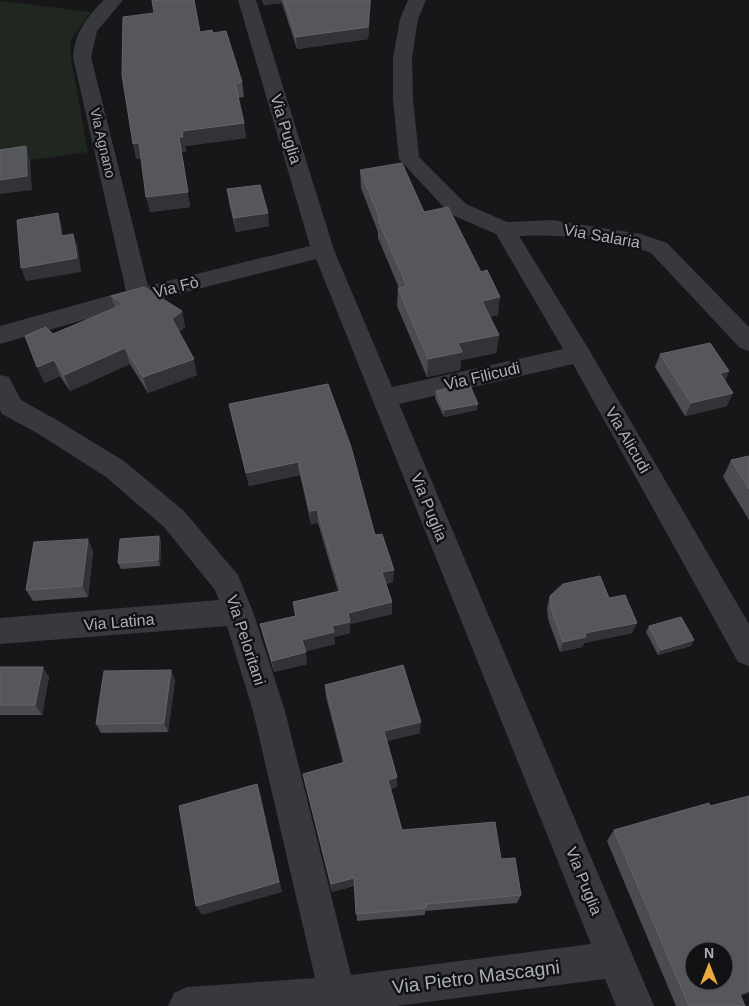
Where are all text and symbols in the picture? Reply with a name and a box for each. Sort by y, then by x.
street label: Via Puglia [267,92,305,166]
street label: Via Agnano [87,106,119,180]
street label: Via Salaria [563,221,642,251]
street label: Via Fò [152,273,200,301]
street label: Via Filicudi [443,359,521,393]
street label: Via Alicudi [602,404,654,476]
street label: Via Puglia [408,471,450,544]
street label: Via Peloritani [223,593,269,687]
street label: Via Latina [83,610,155,634]
street label: Via Puglia [563,845,605,918]
north arrow [684,941,734,991]
text: N [704,945,714,961]
street label: Via Pietro Mascagni [391,956,561,998]

